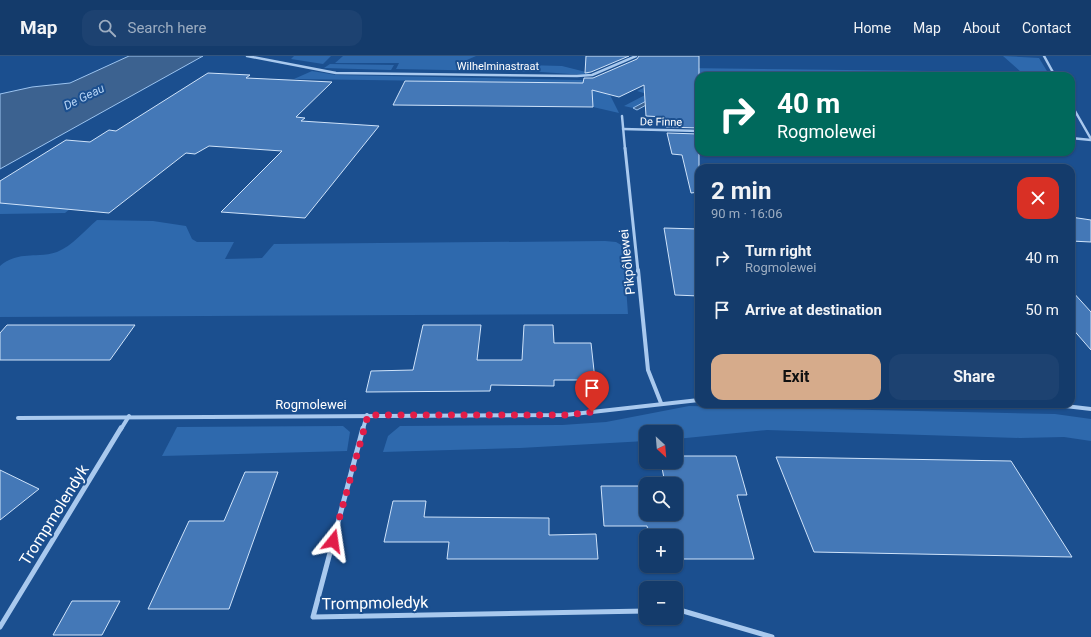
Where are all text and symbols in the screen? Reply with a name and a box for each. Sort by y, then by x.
search box [82,10,362,46]
text: Map [20,16,58,39]
icon: search [96,17,118,39]
text: Search here [128,19,206,37]
text: Home [853,20,891,36]
text: Map [913,20,941,36]
text: About [963,20,1000,36]
text: Contact [1022,20,1071,36]
street label: Wilhelminastraat [457,60,540,73]
water label: De Geau [61,81,107,113]
text: 40 m [777,87,840,120]
icon: right [711,88,763,140]
street label: De Finne [640,115,683,129]
text: Rogmolewei [777,121,876,142]
text: 2 min [711,177,771,205]
button: close [1017,177,1059,219]
text: 90 m · 16:06 [711,206,782,221]
street label: Pikpôllewei [616,229,638,295]
text: Turn right [745,242,811,260]
icon: right [711,247,733,269]
text: 40 m [1025,249,1059,267]
text: Rogmolewei [745,260,816,275]
icon: arrive [711,299,733,321]
text: Arrive at destination [745,301,882,319]
text: 50 m [1025,301,1059,319]
button: Exit [711,354,881,400]
button: Share [889,354,1059,400]
pin [575,371,609,412]
icon: arrive [581,377,603,399]
street label: Rogmolewei [275,397,347,412]
north arrow [639,425,683,469]
map controls [639,425,683,625]
street label: Trompmolendyk [15,460,93,569]
button: search [639,477,683,521]
position arrow [312,520,354,562]
button: + [639,529,683,573]
button: − [639,581,683,625]
street label: Trompmoledyk [322,593,429,613]

